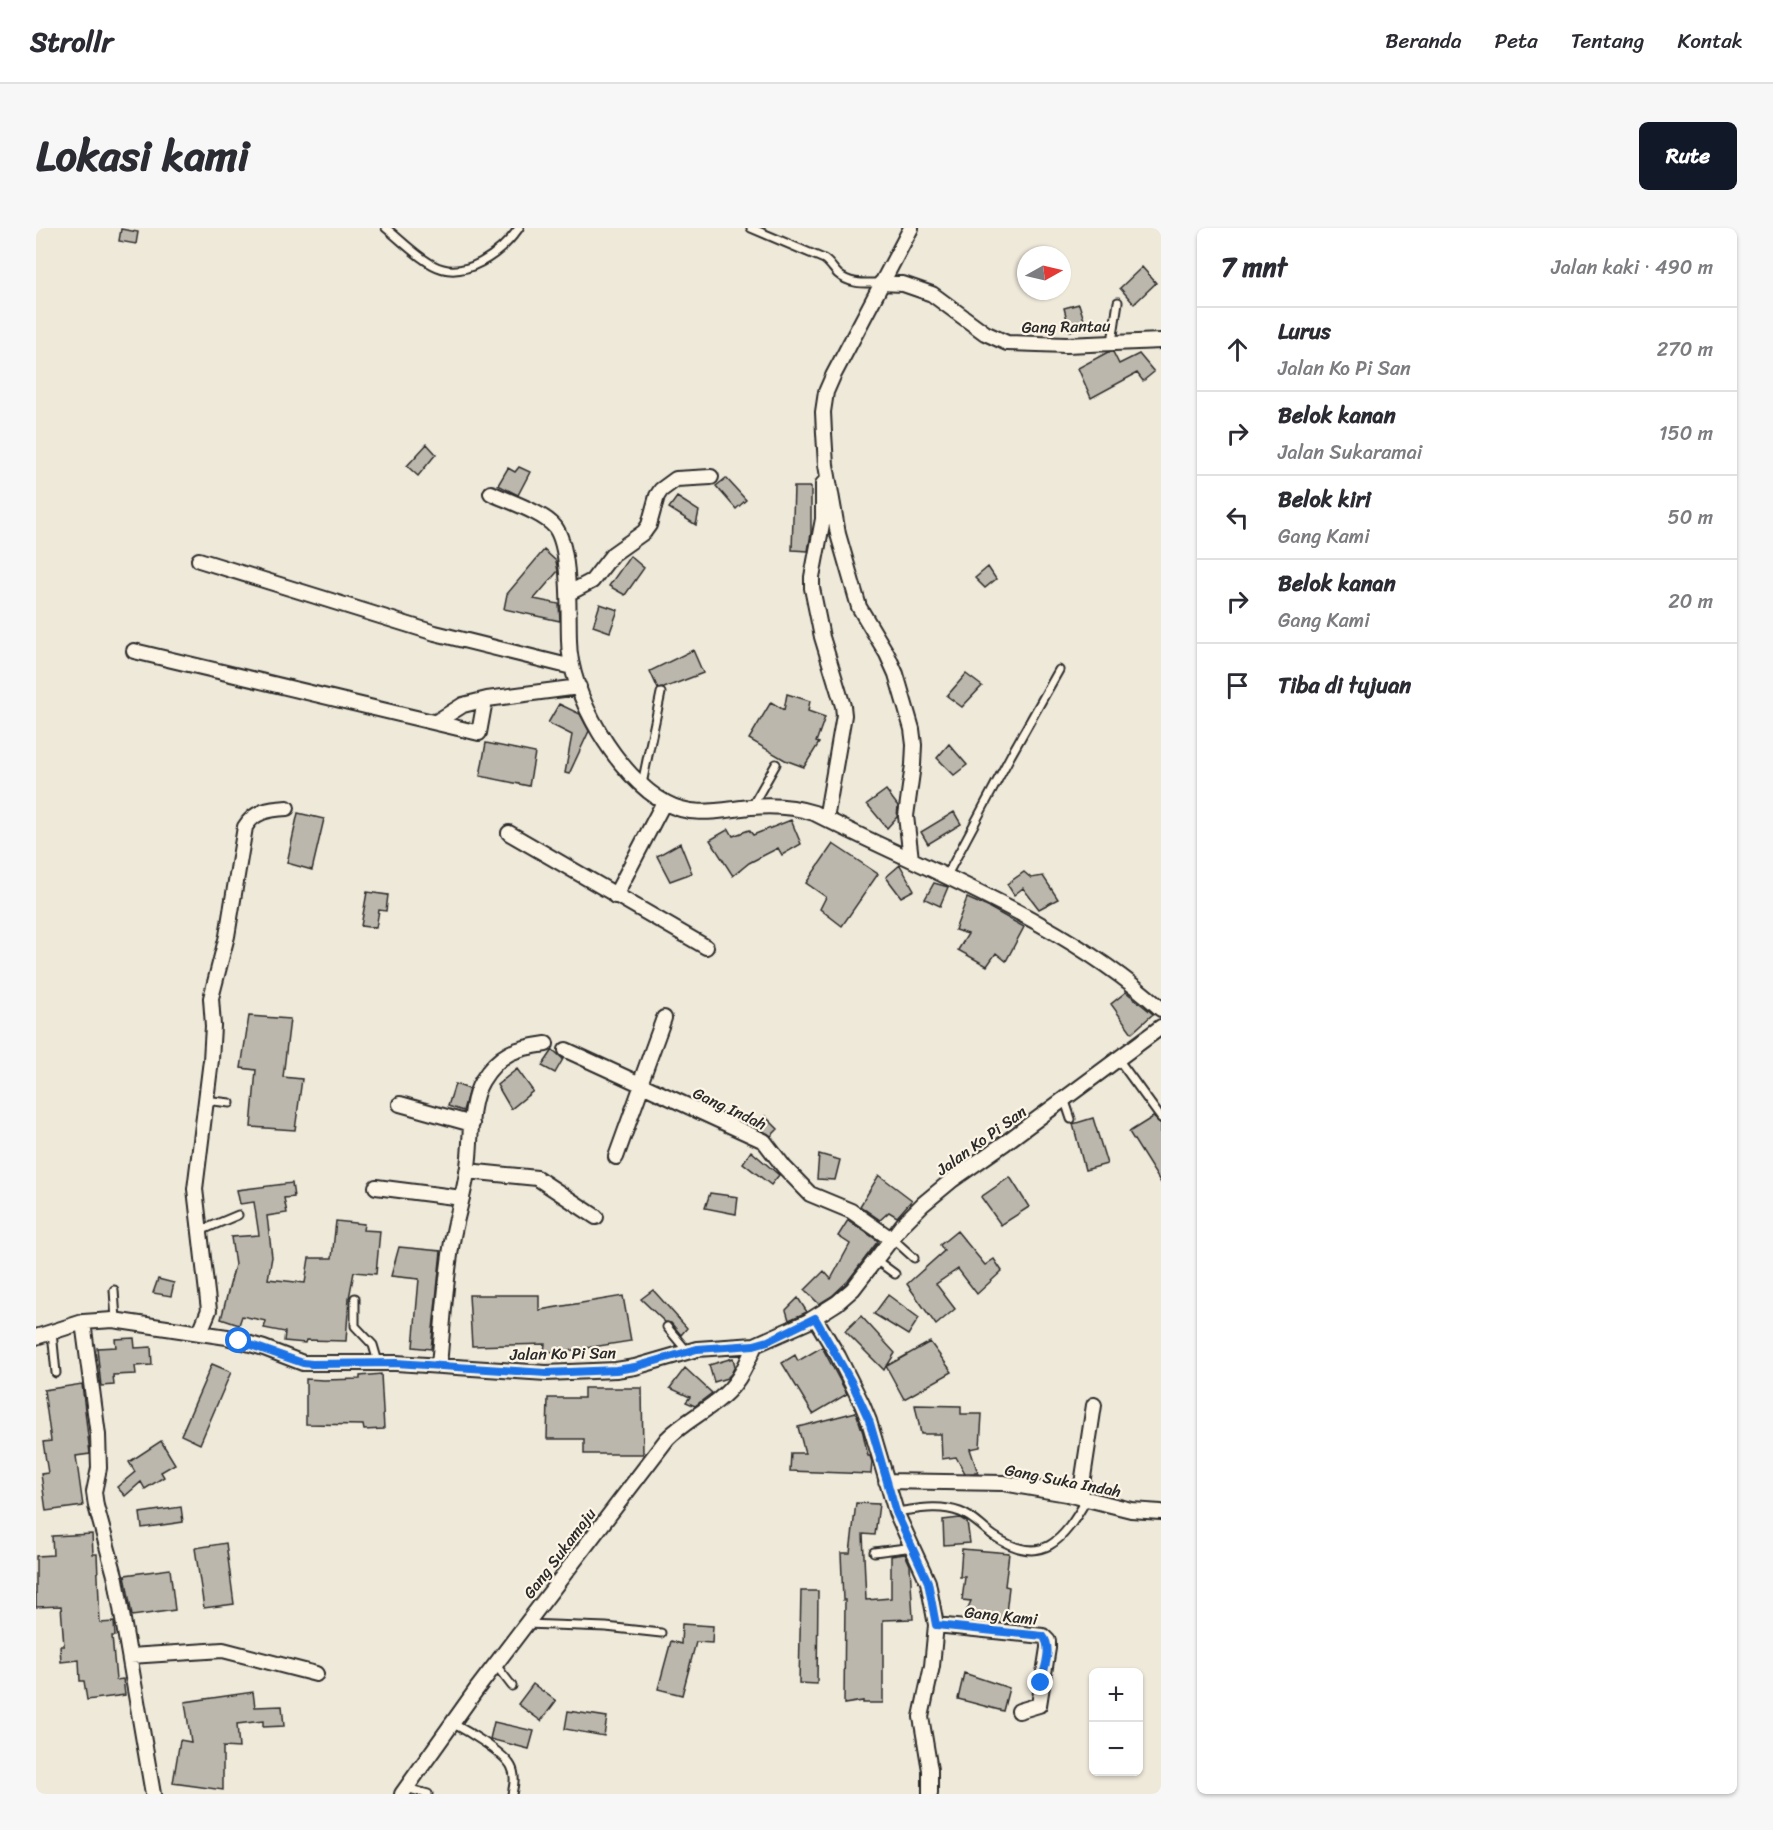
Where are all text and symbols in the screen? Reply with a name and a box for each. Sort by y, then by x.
text: Strollr [30,17,113,66]
text: Beranda [1385,22,1461,60]
text: Peta [1494,22,1538,60]
text: Tentang [1571,22,1644,60]
text: Kontak [1677,22,1743,60]
text: Lokasi kami [36,119,249,193]
button: Rute [1639,122,1737,190]
text: 7 mnt [1221,244,1287,290]
north arrow [1017,246,1071,300]
text: Jalan kaki · 490 m [1551,250,1713,285]
street label: Gang Rantau [1021,311,1111,342]
text: Lurus [1278,312,1331,351]
text: 270 m [1657,332,1713,367]
icon: ahead [1221,333,1254,366]
text: Jalan Ko Pi San [1278,351,1411,386]
text: Belok kanan [1278,396,1396,435]
text: 150 m [1659,416,1713,451]
icon: right [1221,417,1254,450]
text: Jalan Sukaramai [1278,435,1422,470]
text: Belok kiri [1278,480,1371,519]
text: 50 m [1668,500,1713,535]
icon: left [1221,501,1254,534]
text: Gang Kami [1278,519,1370,554]
text: Belok kanan [1278,564,1396,603]
text: 20 m [1668,584,1713,619]
icon: right [1221,585,1254,618]
text: Gang Kami [1278,603,1370,638]
text: Tiba di tujuan [1278,666,1411,705]
icon: arrive [1221,669,1254,702]
street label: Gang Indah [688,1079,772,1138]
street label: Jalan Ko Pi San [929,1097,1033,1184]
route start [225,1327,251,1353]
street label: Jalan Ko Pi San [509,1338,617,1369]
street label: Gang Suka Indah [1002,1455,1124,1506]
street label: Gang Sukamaju [515,1501,604,1605]
street label: Gang Kami [963,1597,1039,1634]
map controls [1089,1668,1143,1776]
button: + [1089,1668,1143,1722]
route end [1027,1669,1053,1695]
button: − [1089,1722,1143,1776]

